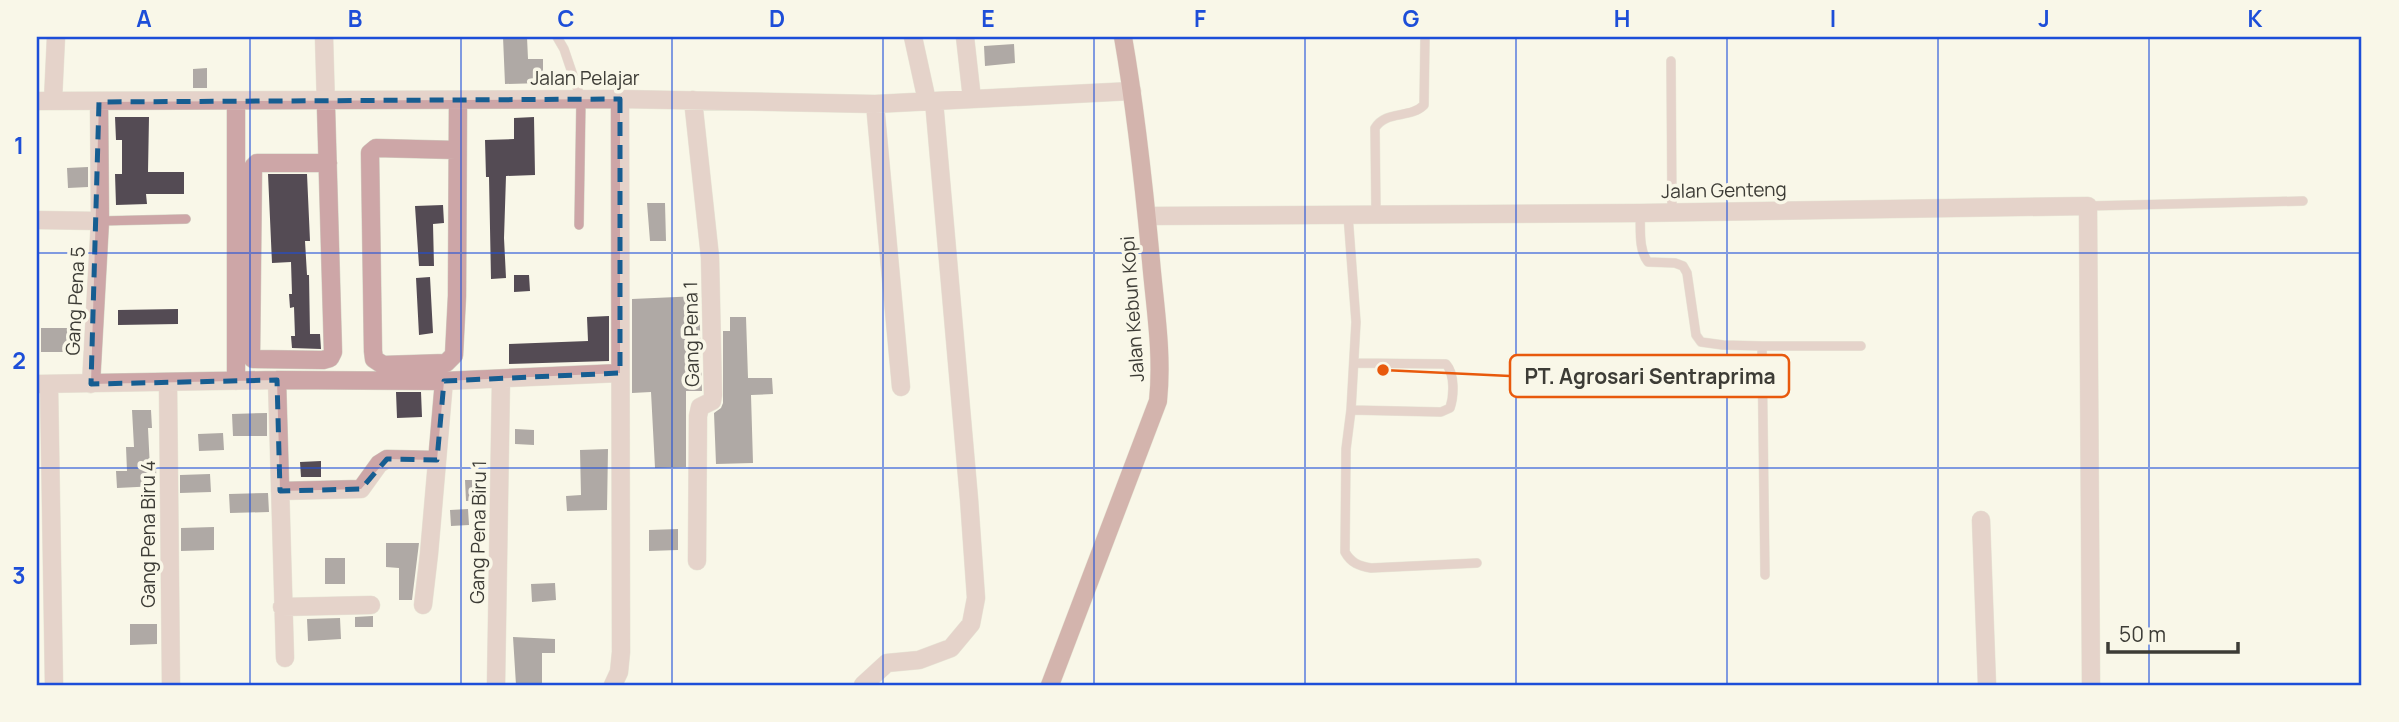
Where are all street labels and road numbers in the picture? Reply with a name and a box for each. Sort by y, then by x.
street label: Jalan Pelajar [530,65,640,91]
street label: Jalan Genteng [1661,176,1787,204]
street label: Jalan Kebun Kopi [1114,235,1150,383]
street label: Gang Pena 5 [59,246,91,356]
street label: Gang Pena 1 [677,281,705,387]
street label: Gang Pena Biru 4 [135,460,161,608]
street label: Gang Pena Biru 1 [464,460,492,604]

